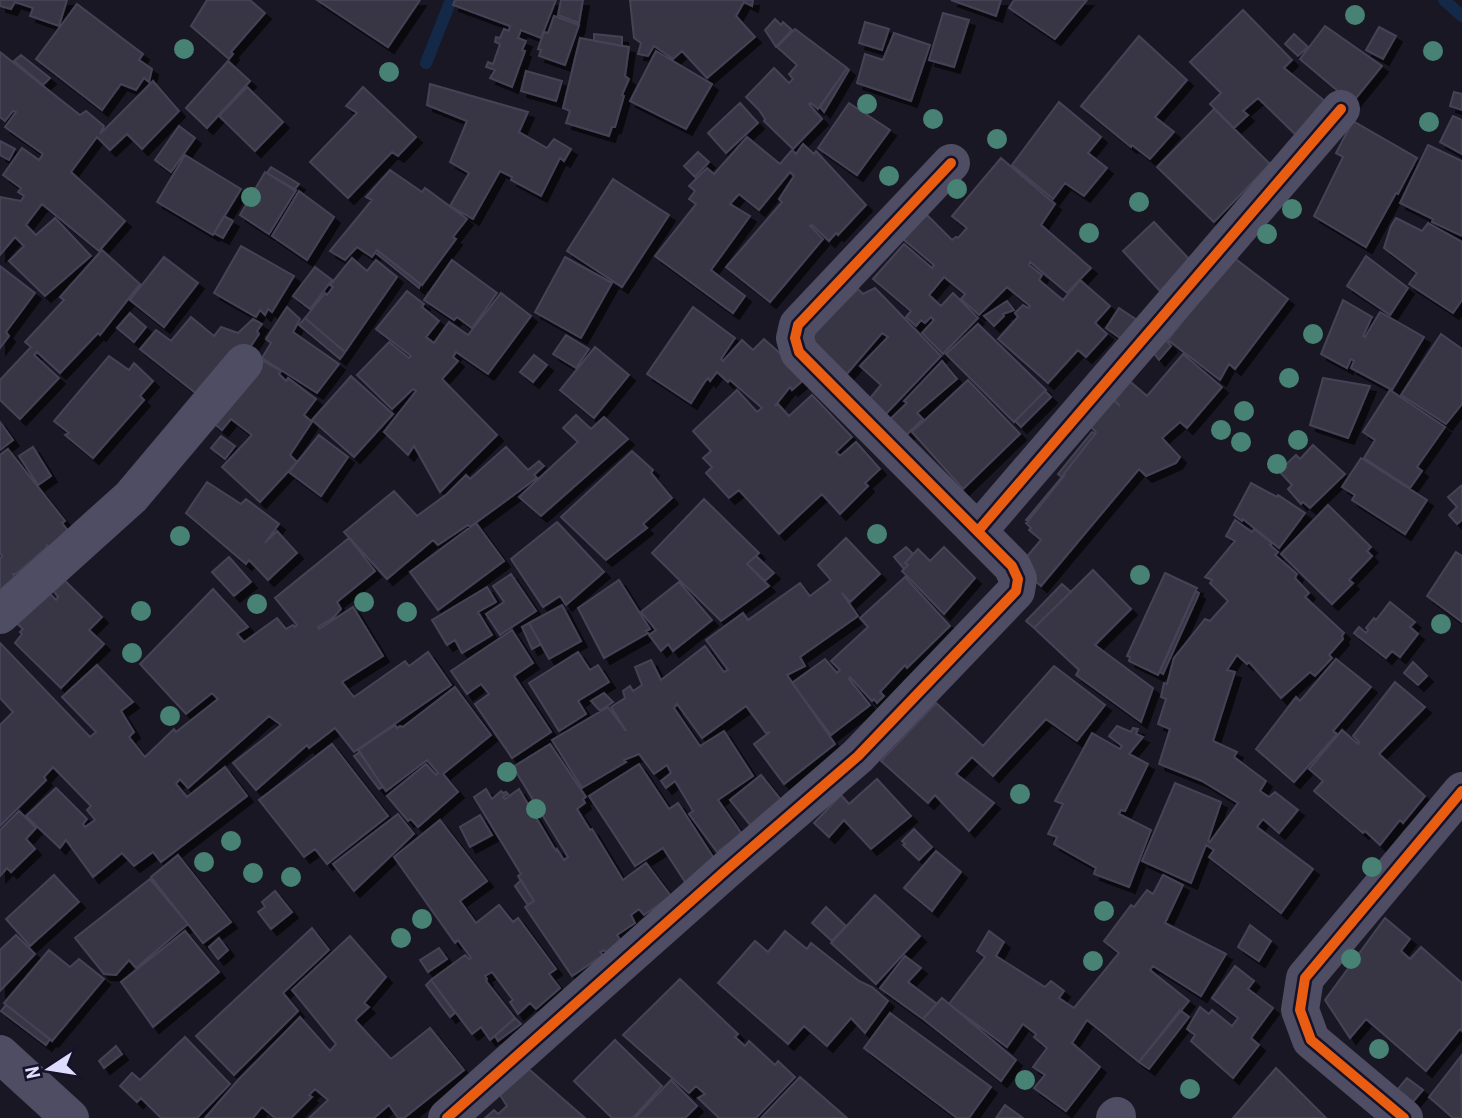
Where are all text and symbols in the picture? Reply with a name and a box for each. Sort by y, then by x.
north arrow [14,1034,84,1104]
text: N [20,1064,45,1081]

